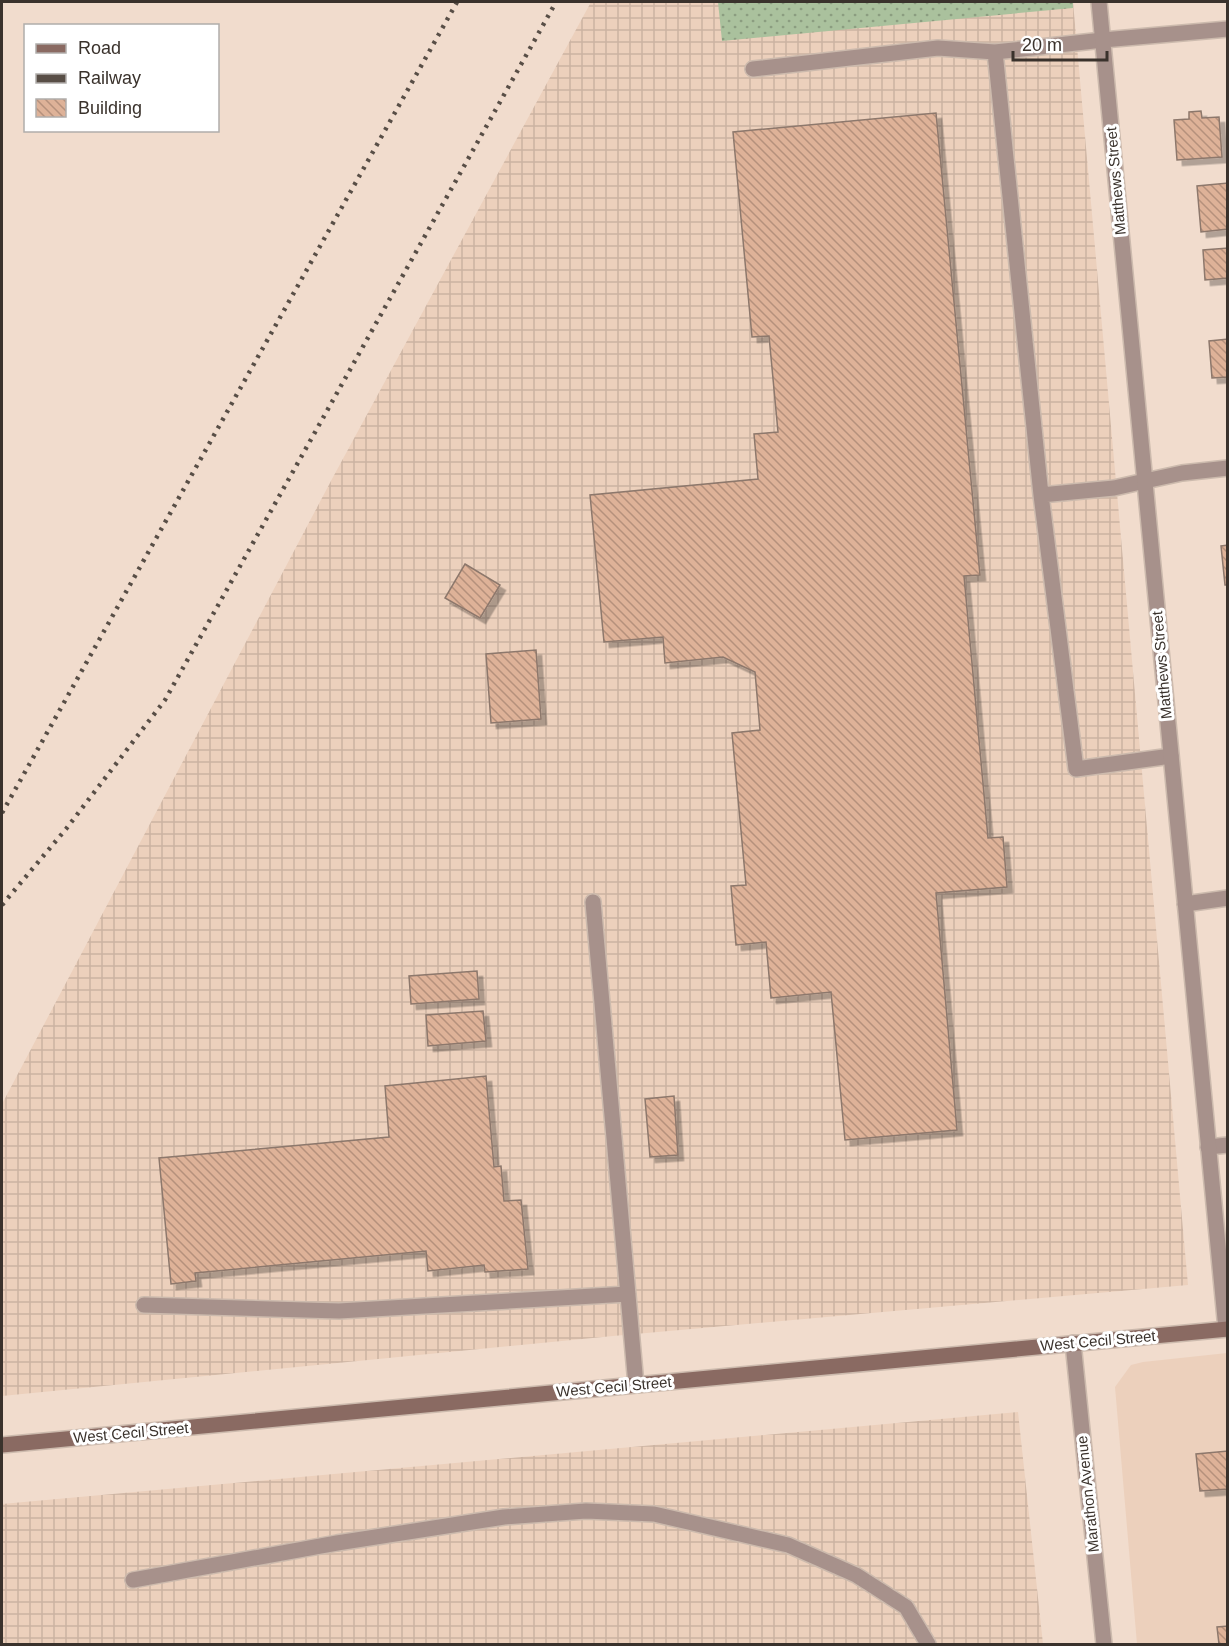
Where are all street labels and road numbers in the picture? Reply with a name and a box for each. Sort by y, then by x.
street label: Matthews Street [1102,125,1129,236]
street label: Matthews Street [1148,609,1175,720]
street label: West Cecil Street [1040,1327,1157,1354]
street label: West Cecil Street [556,1373,673,1400]
street label: West Cecil Street [73,1419,190,1446]
street label: Marathon Avenue [1073,1435,1102,1553]

